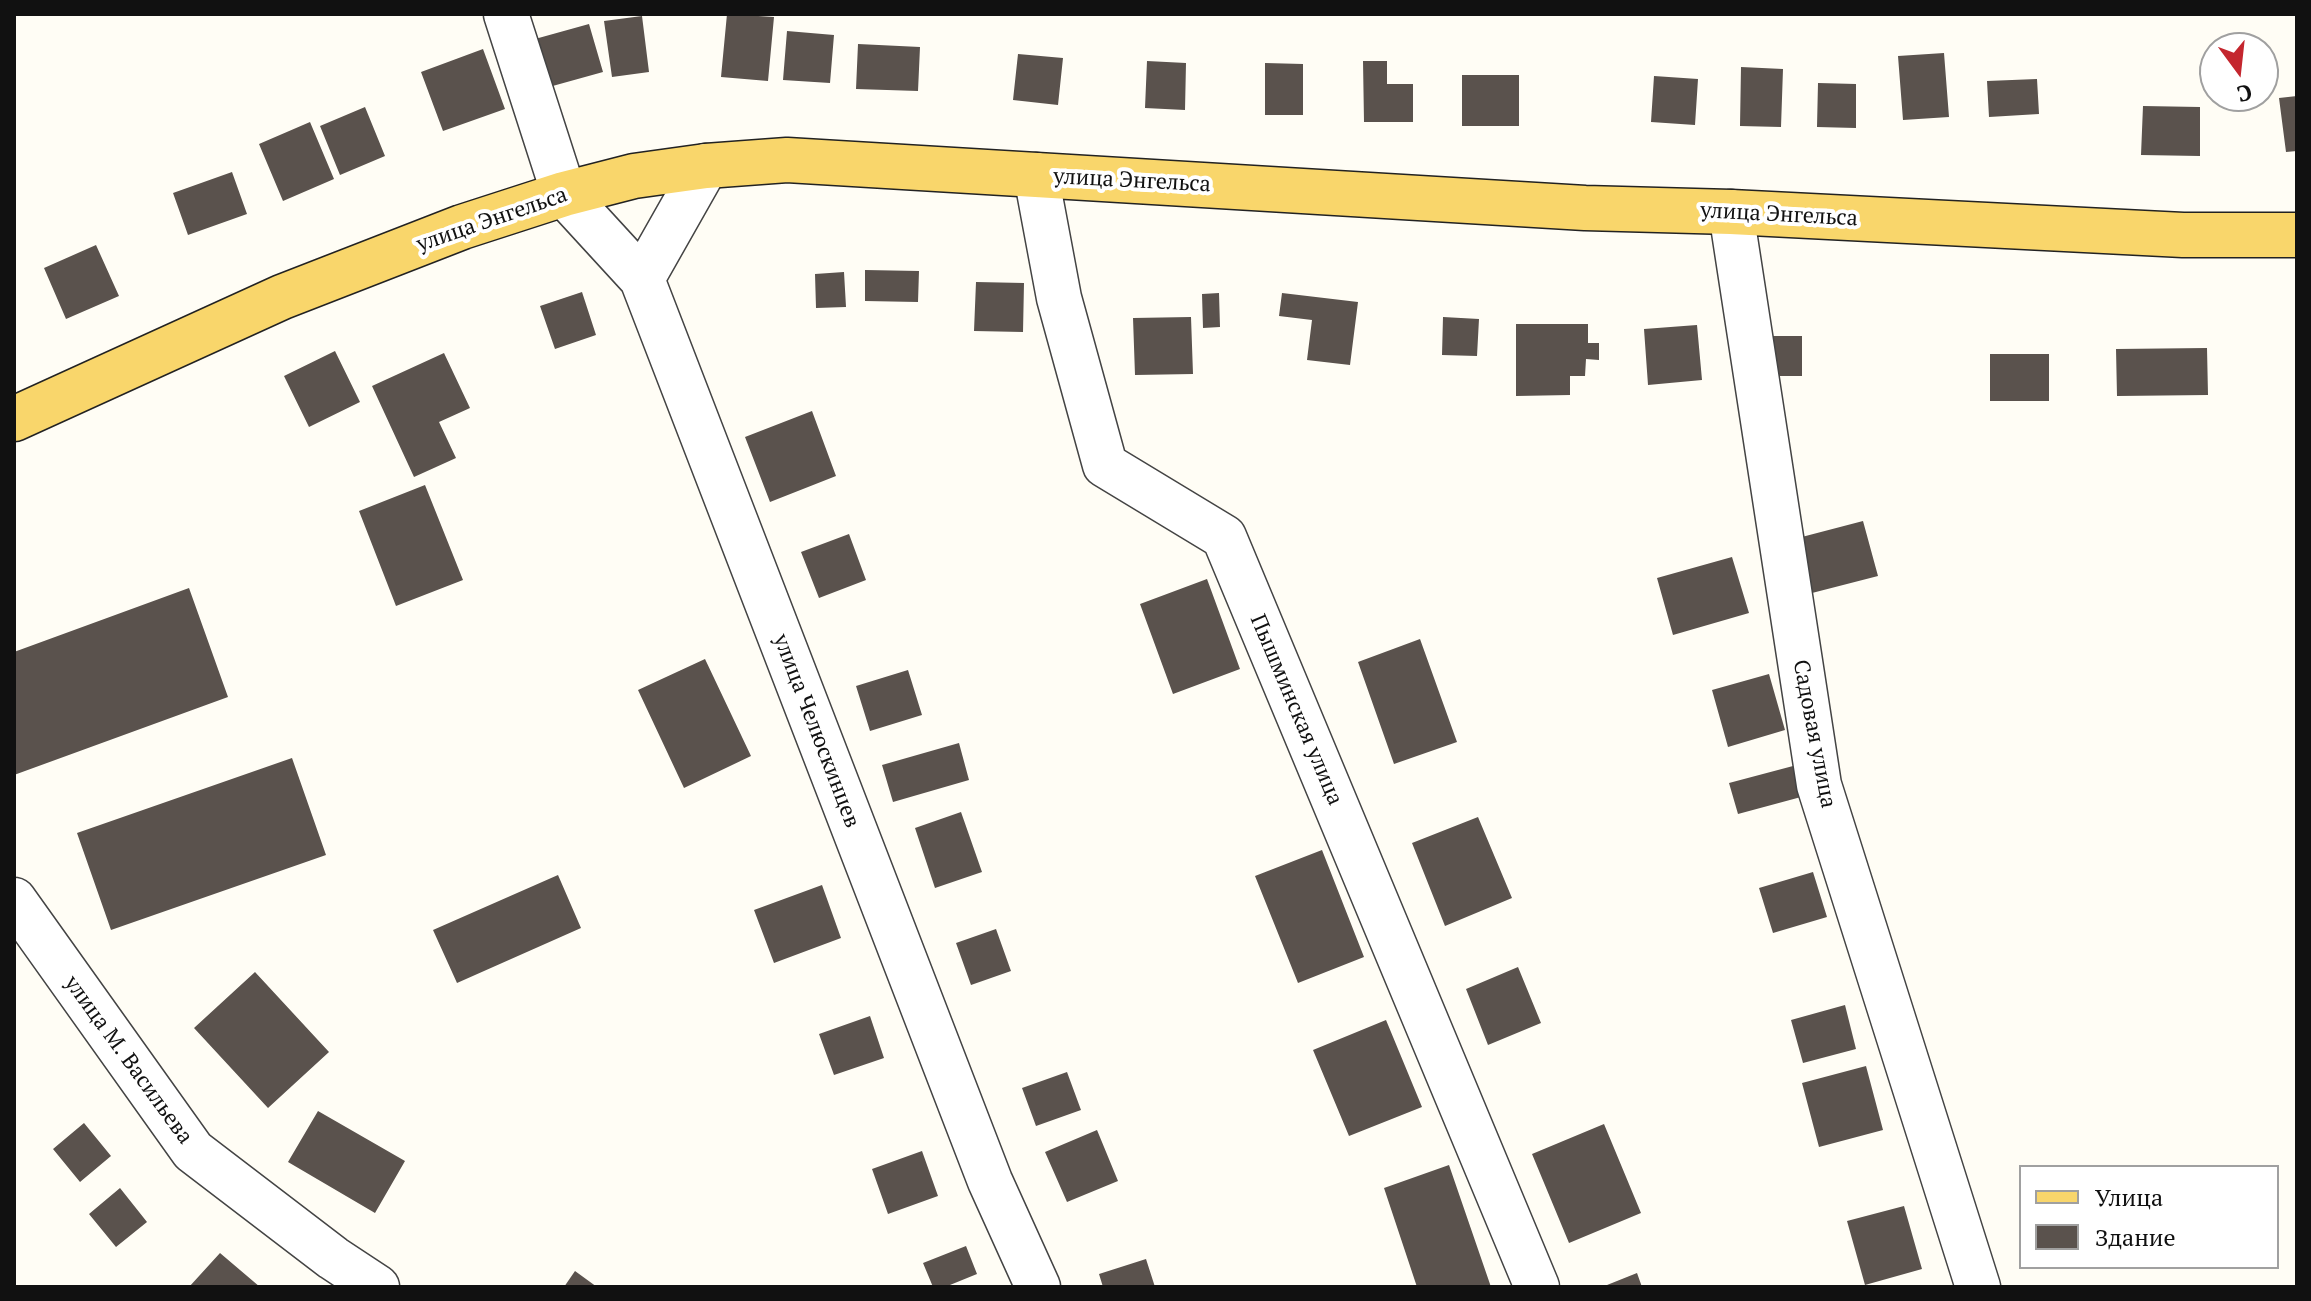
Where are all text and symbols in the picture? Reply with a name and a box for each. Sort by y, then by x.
north arrow [2199,32,2279,112]
text: С [2234,78,2256,110]
street label: улица Энгельса [1053,164,1211,198]
street label: улица Энгельса [413,182,571,258]
street label: улица Энгельса [1700,198,1858,232]
street label: Пышминская улица [1244,611,1348,809]
street label: улица Челюскинцев [767,631,865,831]
street label: Садовая улица [1787,658,1841,810]
street label: улица М. Васильева [58,971,198,1149]
legend [2019,1165,2279,1269]
text: Улица [2095,1181,2163,1213]
text: Здание [2095,1221,2176,1253]

